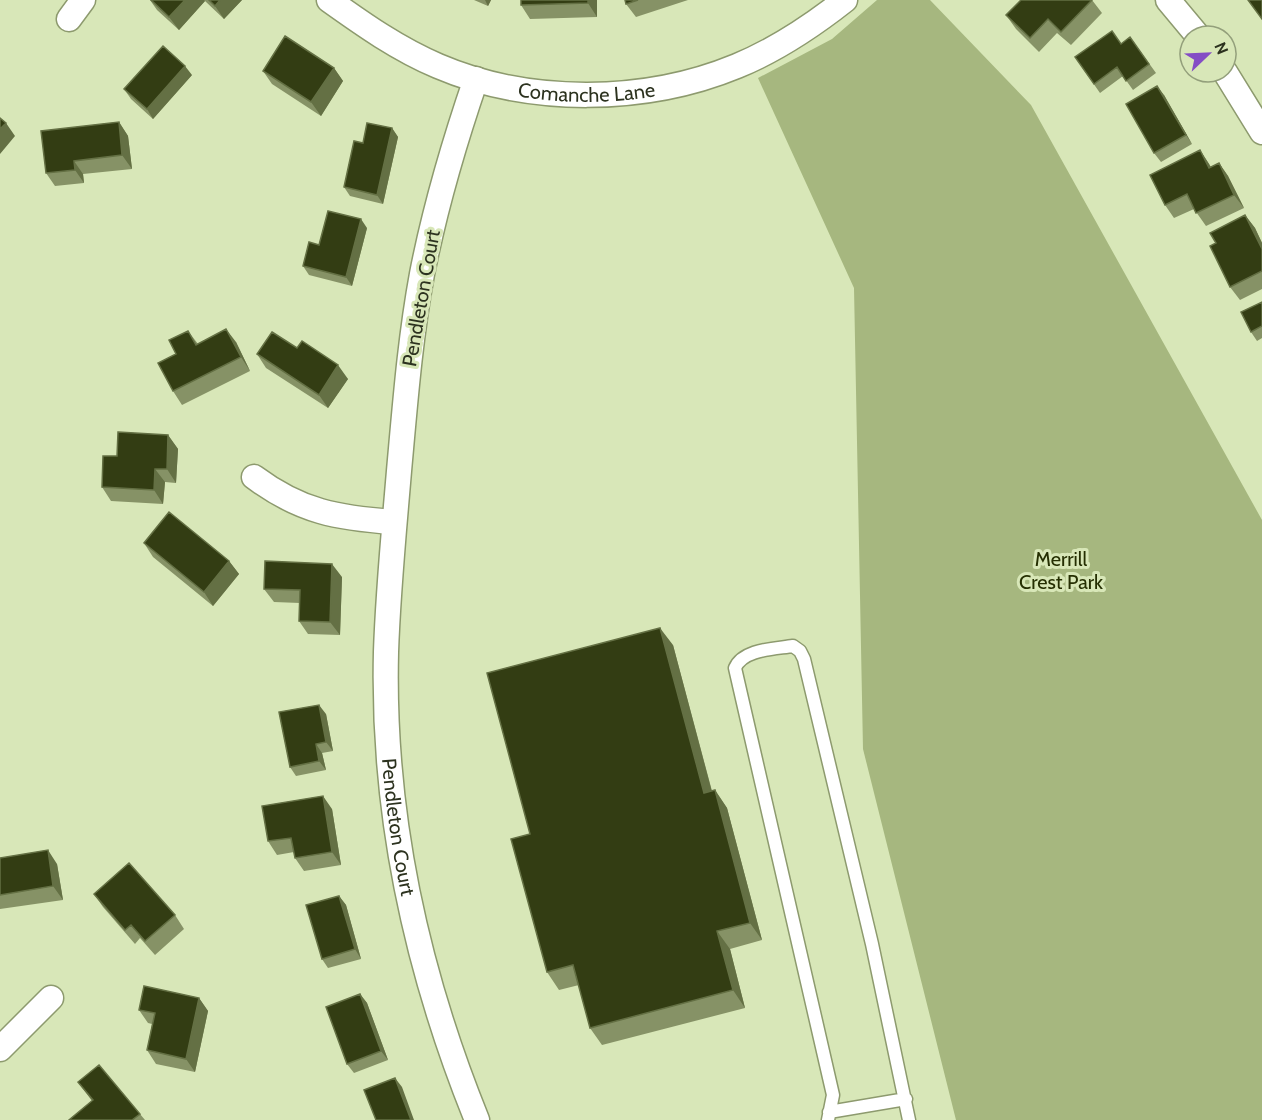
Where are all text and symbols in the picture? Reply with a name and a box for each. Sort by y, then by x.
north arrow [1178,24,1238,84]
text: N [1210,39,1232,57]
street label: Comanche Lane [516,77,657,107]
street label: Pendleton Court [397,227,445,368]
park label: Merrill Crest Park [1019,547,1103,594]
street label: Pendleton Court [377,757,420,898]

